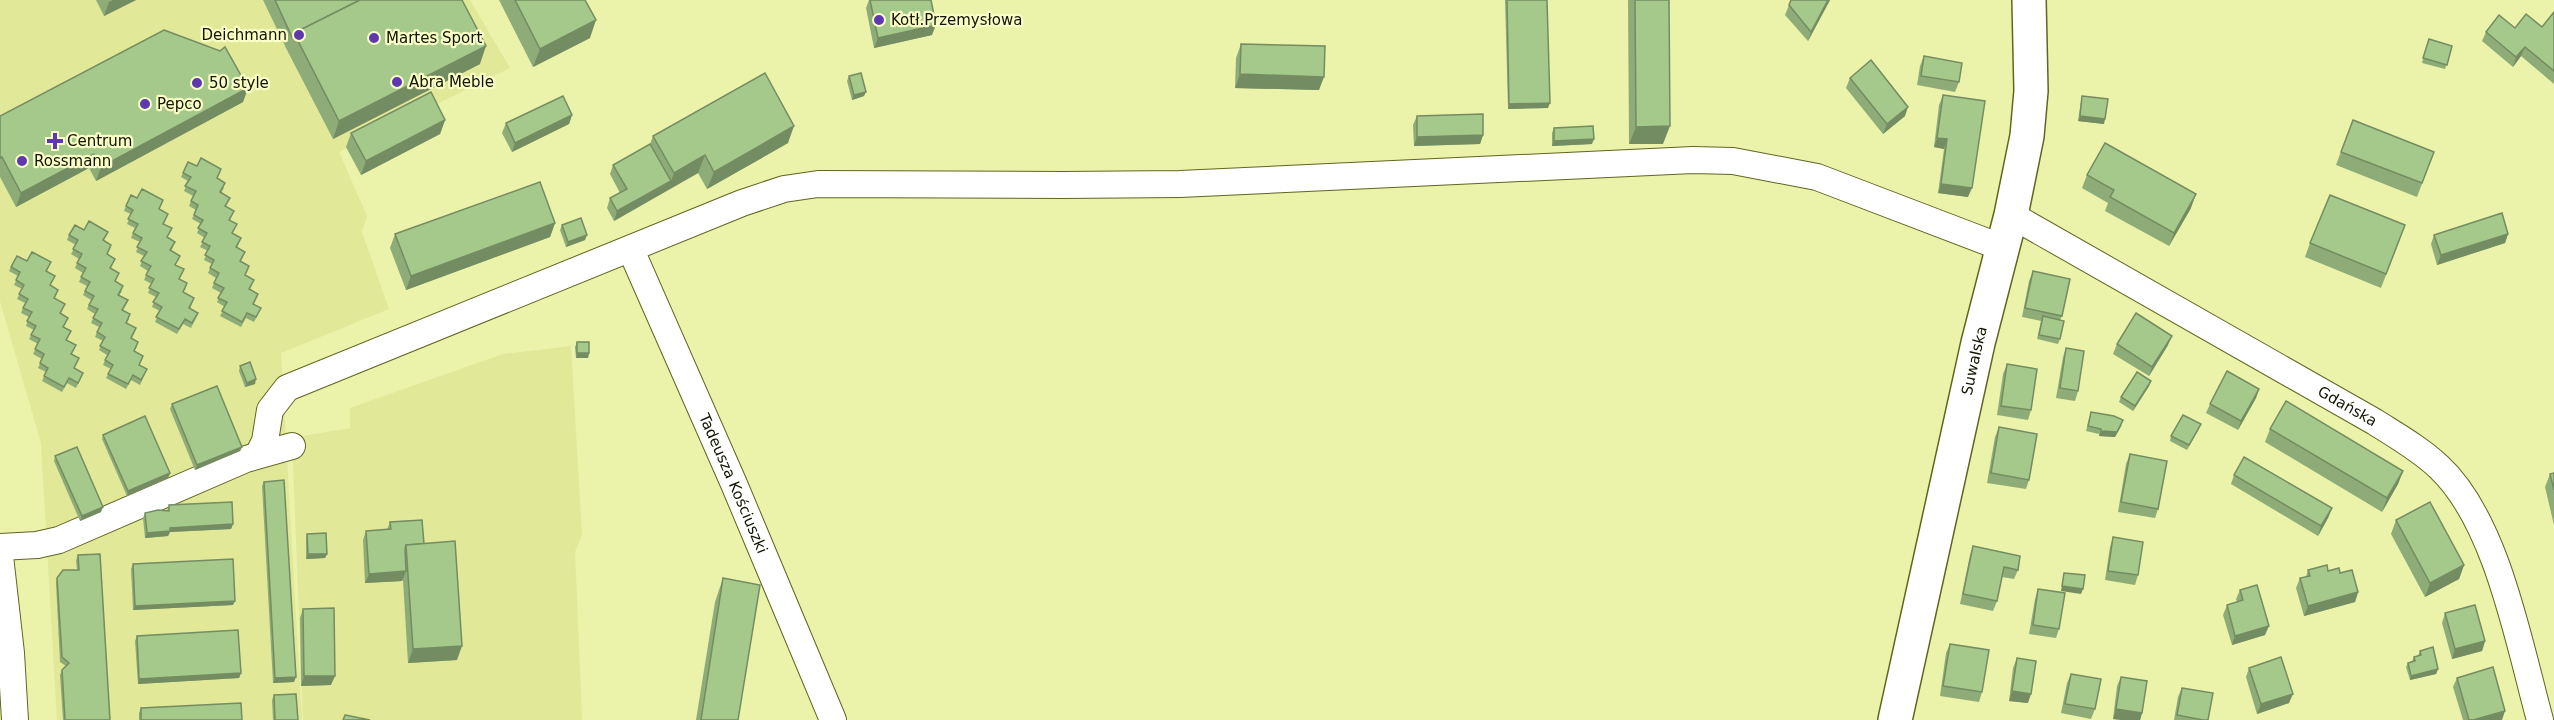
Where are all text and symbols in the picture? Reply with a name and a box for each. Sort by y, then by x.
place label: Kotł.Przemysłowa [891,11,1022,29]
marker: Kotł.Przemysłowa [872,13,886,27]
place label: Deichmann [201,26,287,44]
marker: Deichmann [292,28,306,42]
place label: Martes Sport [386,29,482,47]
marker: Martes Sport [367,31,381,45]
place label: Abra Meble [409,73,494,91]
place label: 50 style [209,74,269,92]
marker: Abra Meble [390,75,404,89]
marker: 50 style [190,76,204,90]
place label: Pepco [157,95,202,113]
marker: Pepco [138,97,152,111]
place label: Centrum [67,132,132,150]
marker: Centrum [48,134,62,148]
place label: Rossmann [34,152,111,170]
marker: Rossmann [15,154,29,168]
street label: Suwalska [1958,324,1991,397]
street label: Gdańska [2315,382,2380,430]
street label: Tadeusza Kościuszki [695,410,771,556]

